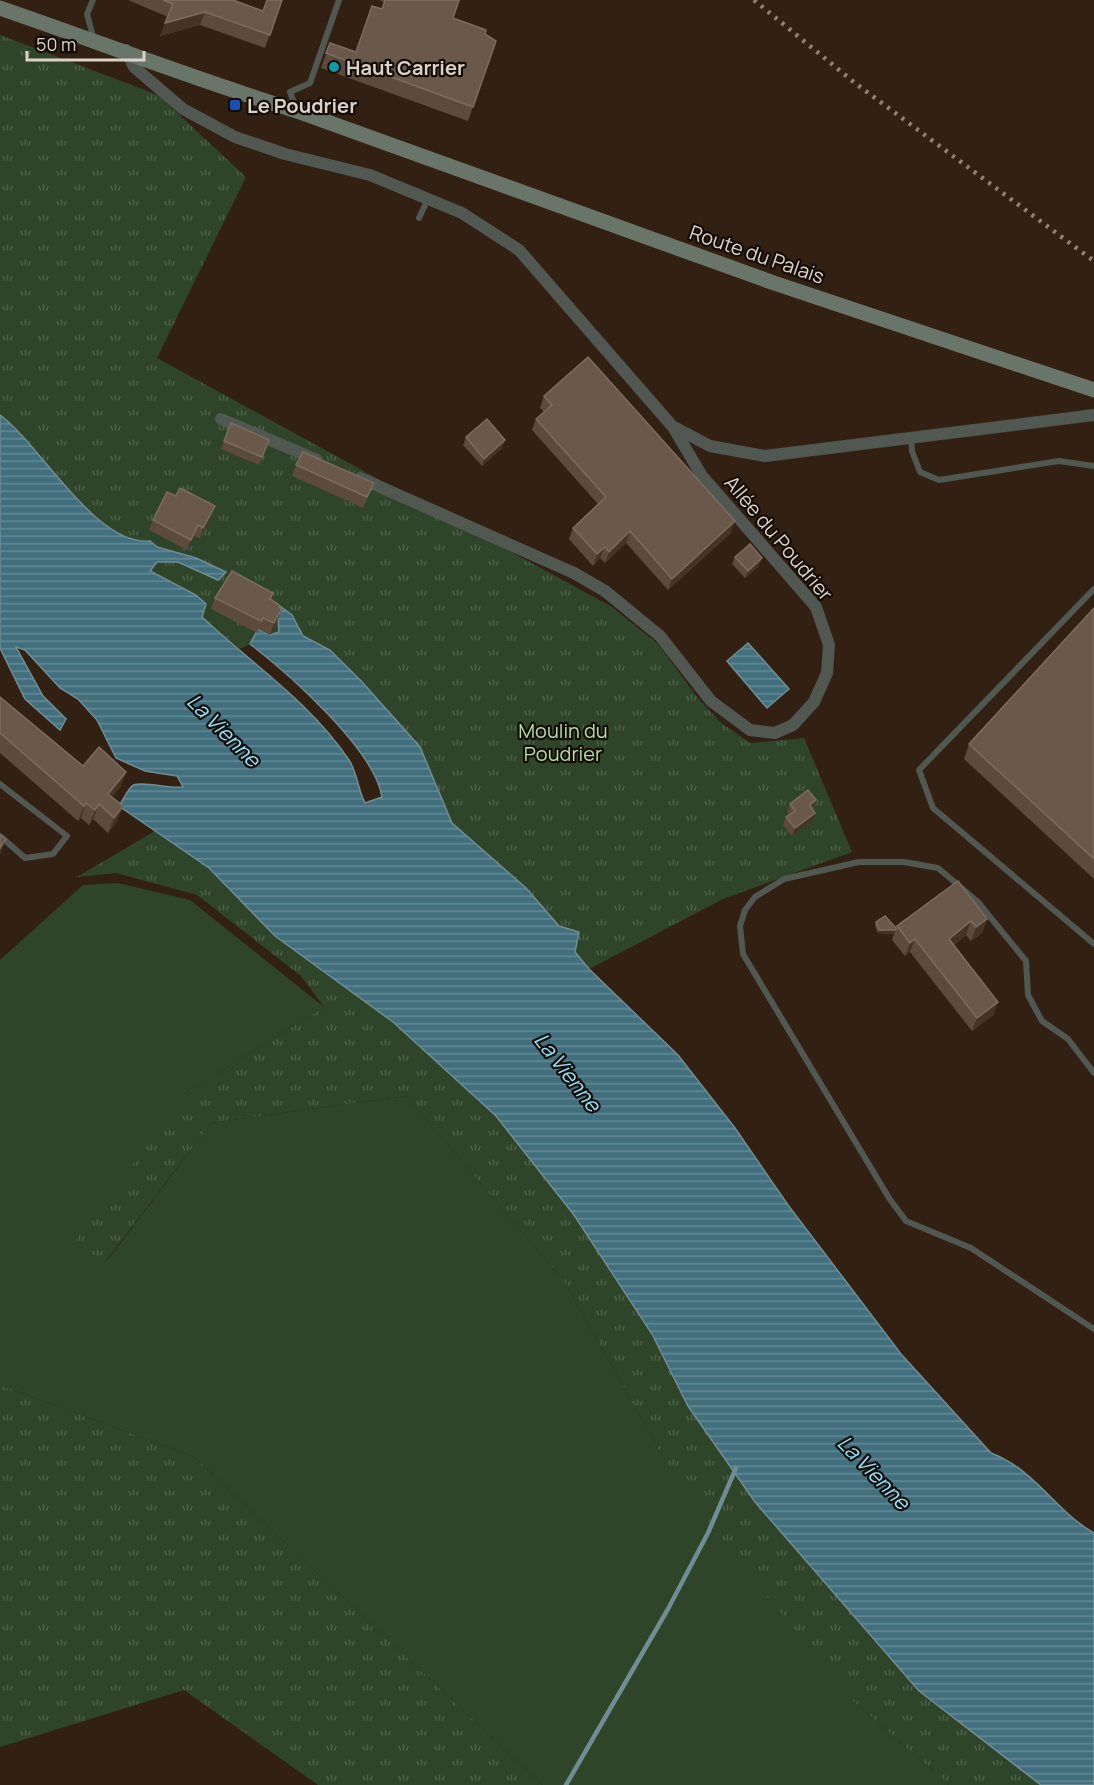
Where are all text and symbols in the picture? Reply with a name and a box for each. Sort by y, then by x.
scale bar [27,24,144,62]
text: 50 m [36,32,76,56]
place label: Haut Carrier [346,54,465,81]
marker: Haut Carrier [327,60,341,74]
place label: Le Poudrier [247,92,357,119]
marker: Le Poudrier [228,98,242,112]
street label: Route du Palais [686,218,828,290]
street label: Allée du Poudrier [719,470,839,606]
water label: La Vienne [181,687,268,774]
park label: Moulin du Poudrier [518,717,608,767]
water label: La Vienne [528,1027,609,1119]
water label: La Vienne [832,1429,918,1516]

